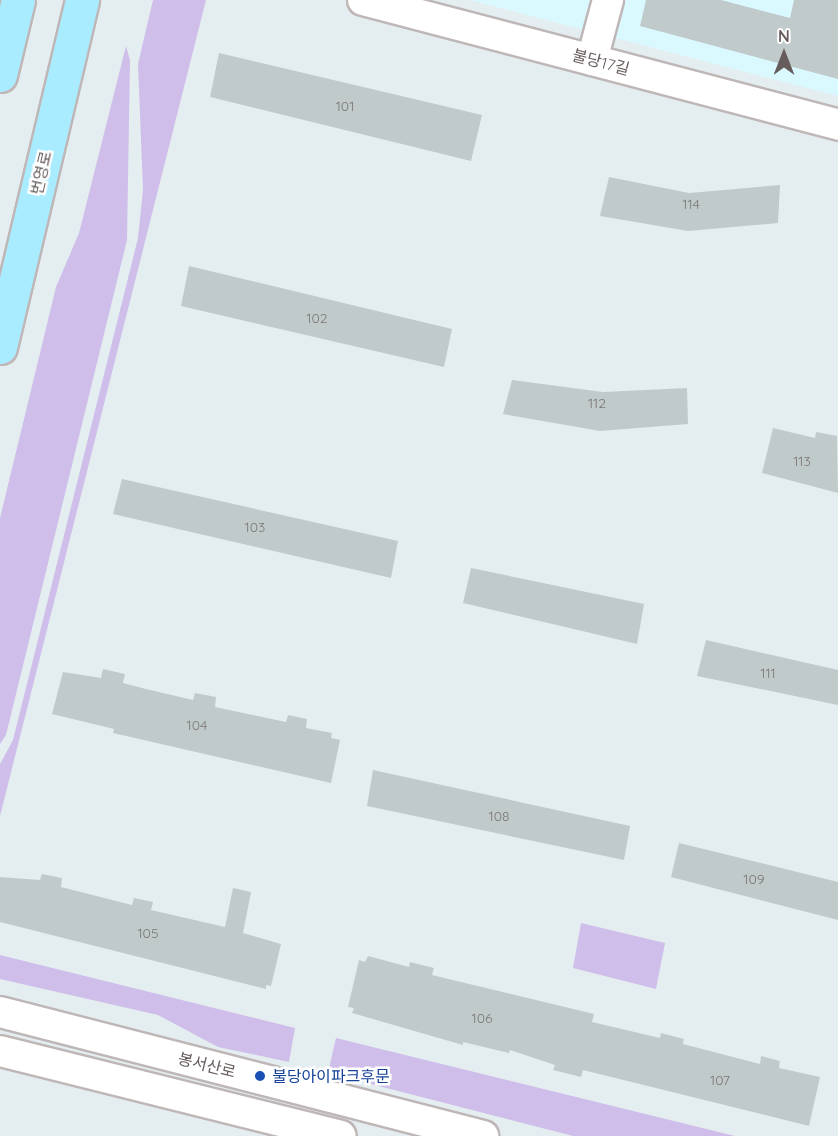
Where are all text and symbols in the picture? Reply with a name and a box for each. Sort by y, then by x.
north arrow [754,24,814,84]
text: N [778,26,790,46]
street label: 불당17길 [570,45,632,79]
house number: 101 [336,98,354,114]
street label: 번영로 [27,149,55,197]
house number: 114 [682,196,700,212]
house number: 102 [306,310,328,326]
house number: 112 [588,395,606,411]
house number: 113 [793,453,811,469]
house number: 103 [245,519,265,535]
house number: 111 [760,665,776,681]
house number: 104 [187,717,207,733]
house number: 108 [488,808,510,824]
house number: 109 [743,871,765,887]
house number: 105 [137,925,159,941]
house number: 106 [471,1010,493,1026]
street label: 봉서산로 [176,1049,238,1081]
place label: 불당아이파크후문 [272,1066,390,1086]
marker: 불당아이파크후문 [253,1069,267,1083]
house number: 107 [710,1072,730,1088]

